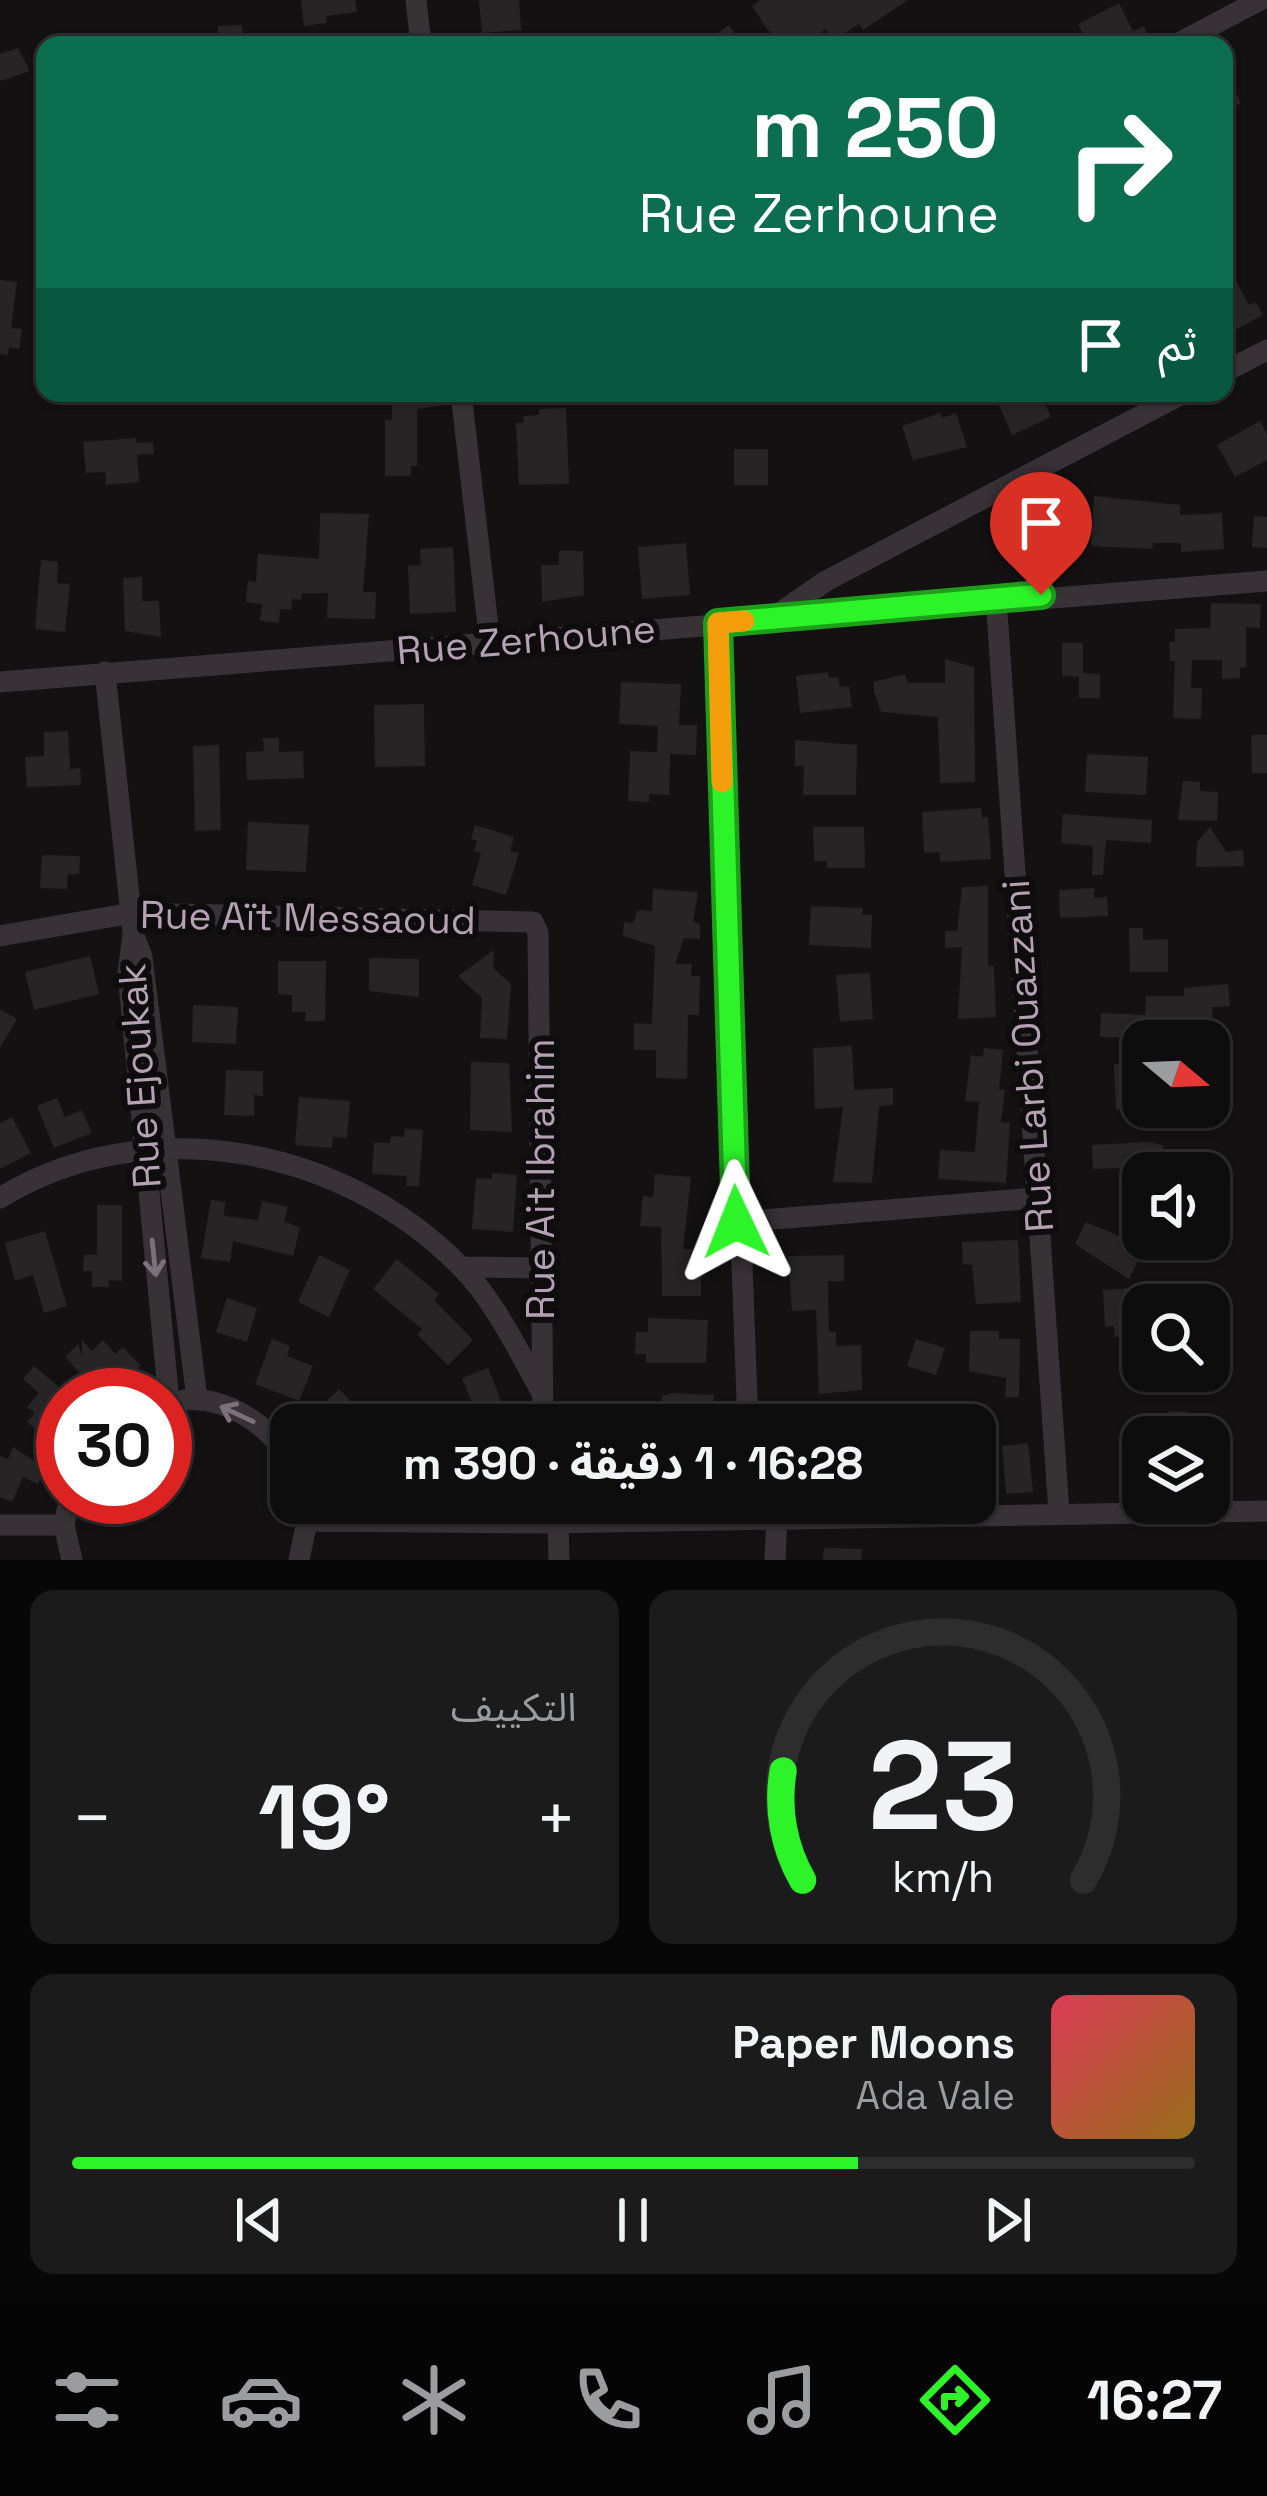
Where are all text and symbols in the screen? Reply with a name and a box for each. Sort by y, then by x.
text: 250 m [751,74,999,182]
icon: right [1041,84,1197,240]
text: Rue Zerhoune [639,179,999,248]
icon: arrive [1068,312,1134,378]
text: ثم [1158,316,1197,373]
pin [990,472,1092,595]
icon: arrive [1008,490,1074,556]
street label: Rue Zerhoune [394,604,658,675]
street label: Rue Larbi Ouazzani [991,878,1064,1234]
street label: Rue Aït Messaoud [140,890,476,945]
street label: Rue Ejoukak [107,962,172,1190]
north arrow [1122,1020,1230,1128]
map controls [1122,1020,1230,1524]
street label: Rue Ait Ibrahim [516,1038,565,1320]
button: sound [1122,1152,1230,1260]
position arrow [673,1159,799,1285]
one-way arrow [144,1238,166,1277]
button: search [1122,1284,1230,1392]
speed limit sign: 30 [36,1368,192,1524]
one-way arrow [220,1402,256,1424]
button: layers [1122,1416,1230,1524]
text: 16:28 · 1 دقيقة · 390 m [403,1435,863,1492]
text: التكييف [451,1683,577,1732]
text: 23 [868,1706,1018,1865]
text: 19° [258,1760,390,1875]
text: − [72,1776,113,1860]
text: + [536,1776,576,1860]
text: km/h [892,1850,994,1905]
text: Paper Moons [732,2014,1015,2071]
text: Ada Vale [856,2071,1015,2120]
icon: previous [226,2187,292,2253]
icon: pause [600,2187,666,2253]
icon: next [975,2187,1041,2253]
icon: filters [45,2358,129,2442]
icon: car [219,2358,303,2442]
icon: climate [392,2358,476,2442]
icon: phone [566,2358,650,2442]
icon: music [740,2358,824,2442]
icon: directions [913,2358,997,2442]
text: 16:27 [1087,2366,1222,2435]

